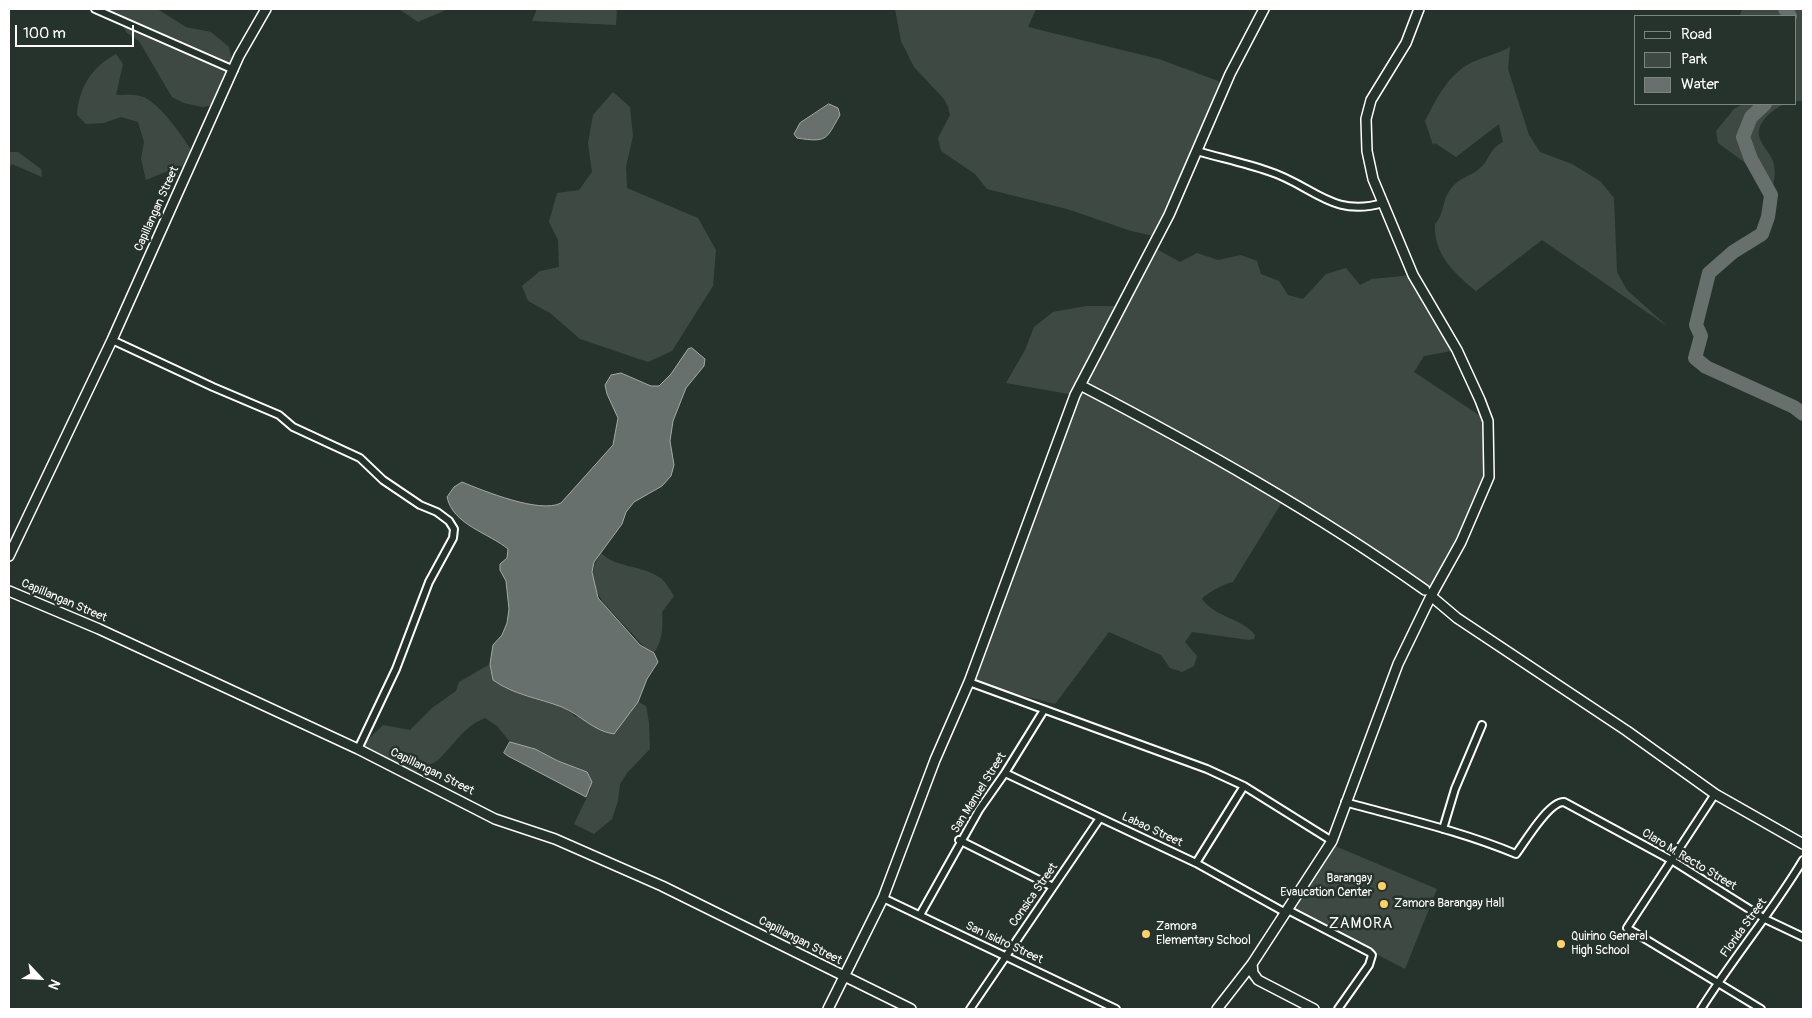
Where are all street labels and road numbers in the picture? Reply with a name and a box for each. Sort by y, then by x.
street label: Capillangan Street [132,164,182,254]
street label: Capillangan Street [19,576,109,626]
street label: Capillangan Street [388,745,476,799]
street label: San Manuel Street [948,750,1010,836]
street label: Labao Street [1119,810,1185,850]
street label: Claro M. Recto Street [1639,826,1739,894]
street label: Consica Street [1007,860,1061,930]
street label: Florida Street [1718,896,1770,960]
street label: Capillangan Street [756,914,844,968]
street label: San Isidro Street [963,919,1045,967]

